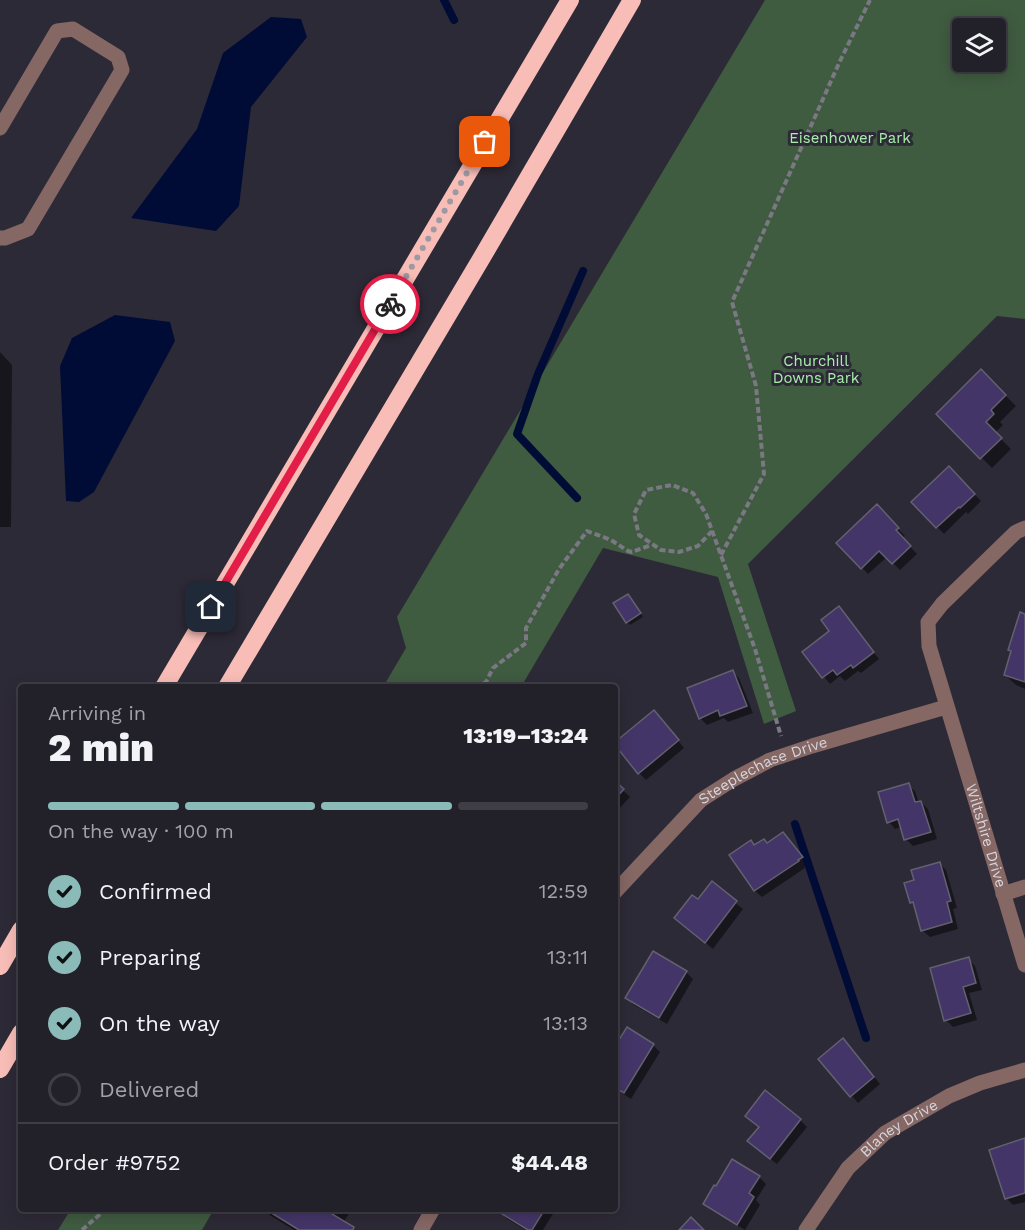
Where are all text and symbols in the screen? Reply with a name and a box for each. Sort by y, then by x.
map controls [952,18,1006,72]
button: layers [952,18,1006,72]
pin [459,116,510,167]
icon: bag [468,125,501,158]
park label: Eisenhower Park [789,129,911,147]
courier [360,274,420,334]
icon: bike [374,288,407,321]
park label: Churchill Downs Park [773,352,860,387]
pin [185,581,236,632]
icon: home [194,590,227,623]
text: Arriving in [48,701,146,725]
text: 13:19–13:24 [463,723,588,748]
text: 2 min [48,725,154,770]
street label: Steeplechase Drive [695,733,829,808]
street label: Wiltshire Drive [962,782,1010,890]
text: On the way · 100 m [48,819,234,843]
icon: check [48,875,81,908]
text: Confirmed [99,879,212,904]
text: 12:59 [539,879,588,903]
icon: check [48,941,81,974]
text: Preparing [99,945,200,970]
text: 13:11 [547,945,588,969]
icon: check [48,1007,81,1040]
text: On the way [99,1011,220,1036]
text: 13:13 [543,1011,588,1035]
text: Delivered [99,1077,199,1102]
street label: Blaney Drive [856,1096,941,1161]
text: Order #9752 [48,1150,181,1175]
text: $44.48 [511,1150,588,1175]

